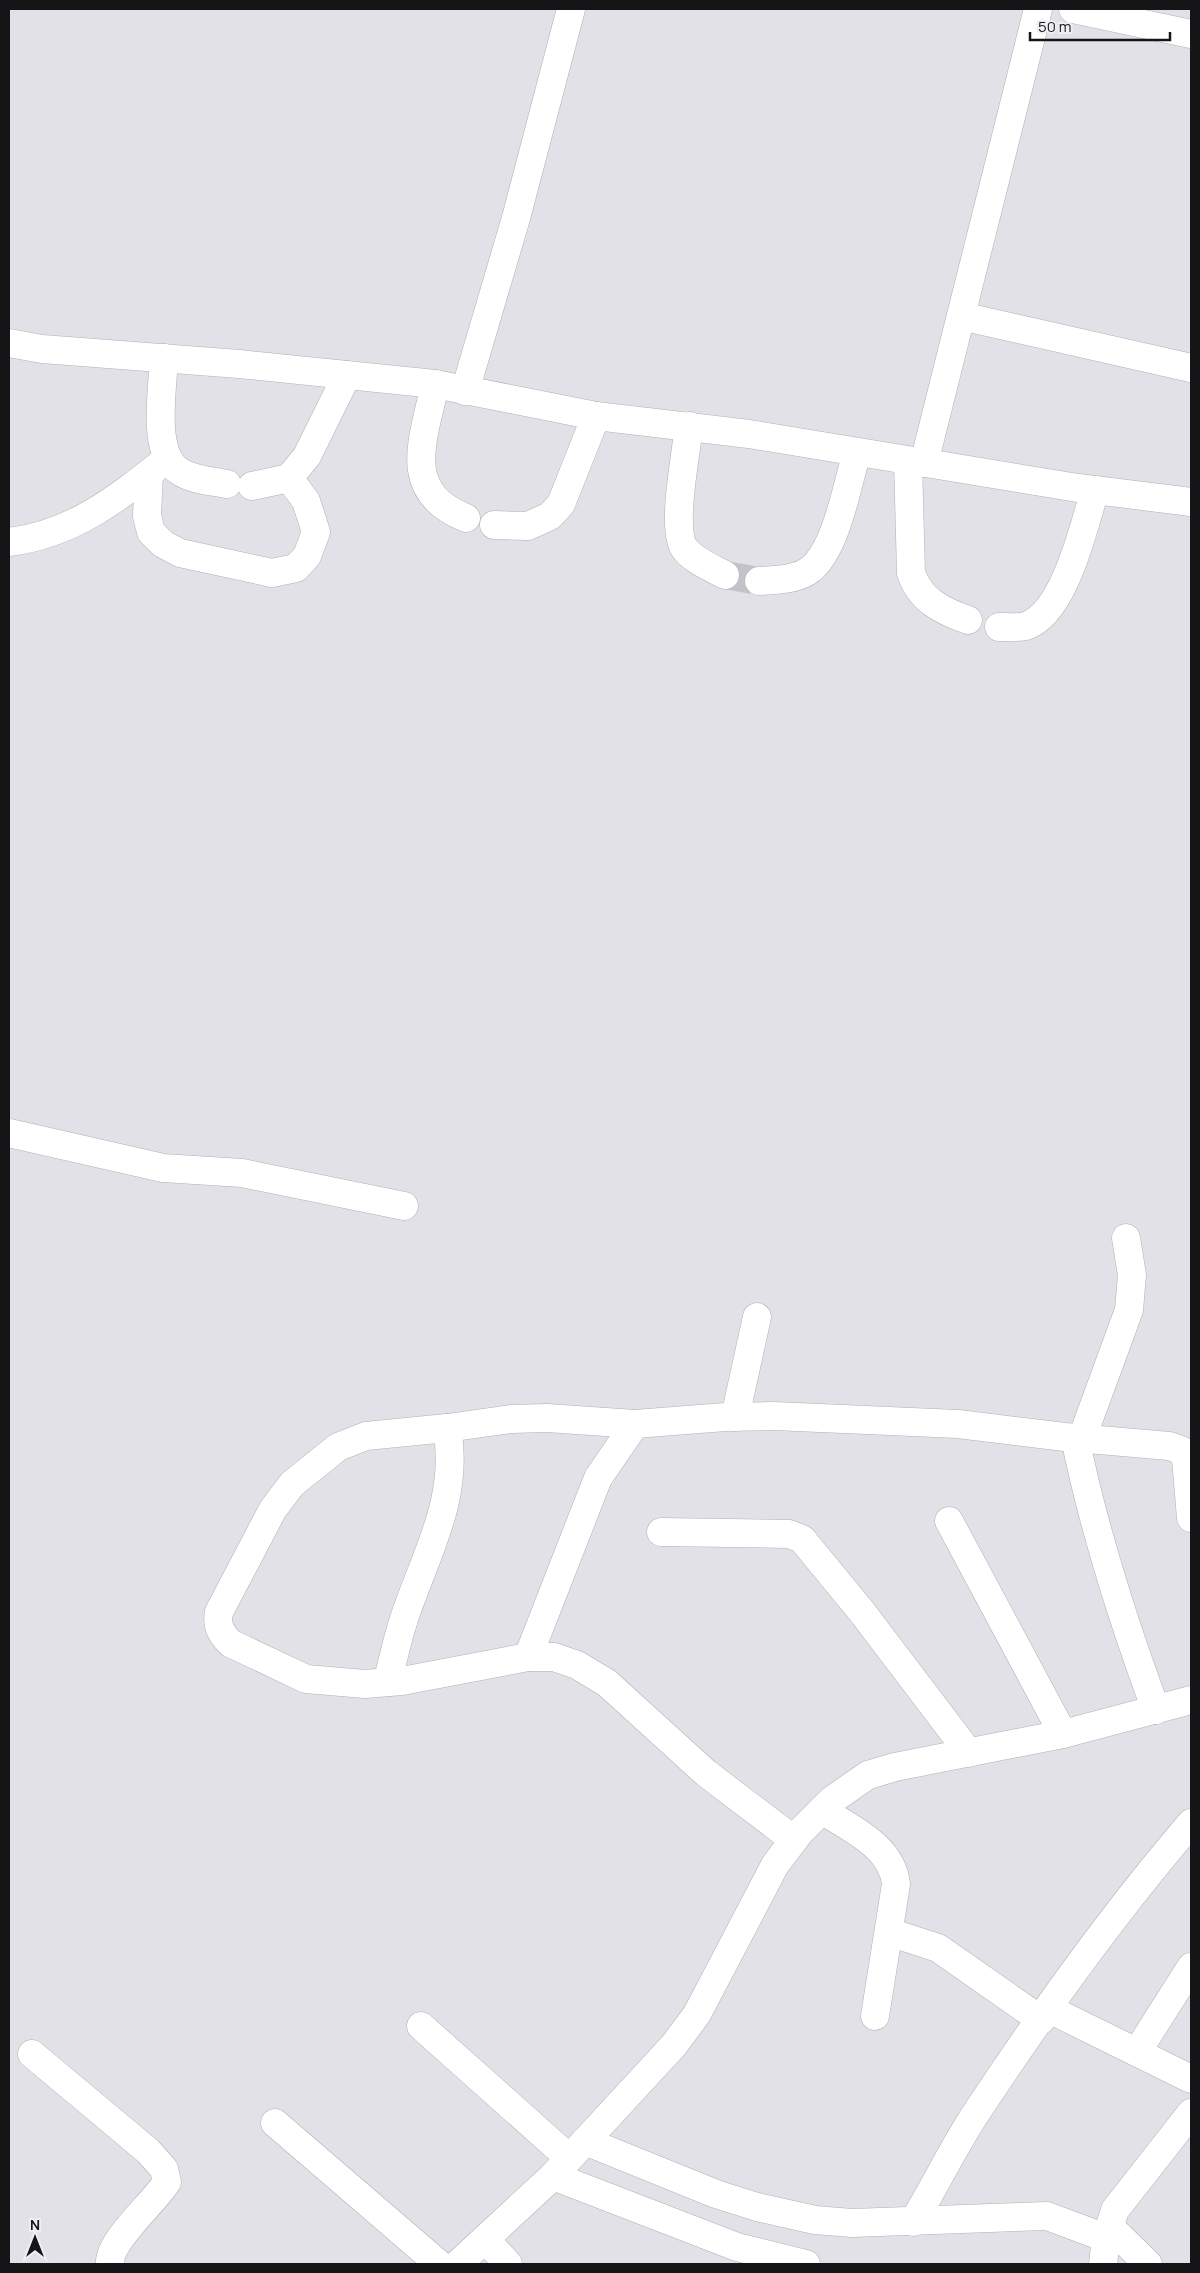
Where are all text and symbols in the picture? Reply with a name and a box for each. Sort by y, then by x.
scale bar [1030,10,1170,42]
text: 50 m [1038,16,1072,37]
north arrow [10,2213,60,2263]
text: N [30,2215,40,2234]

